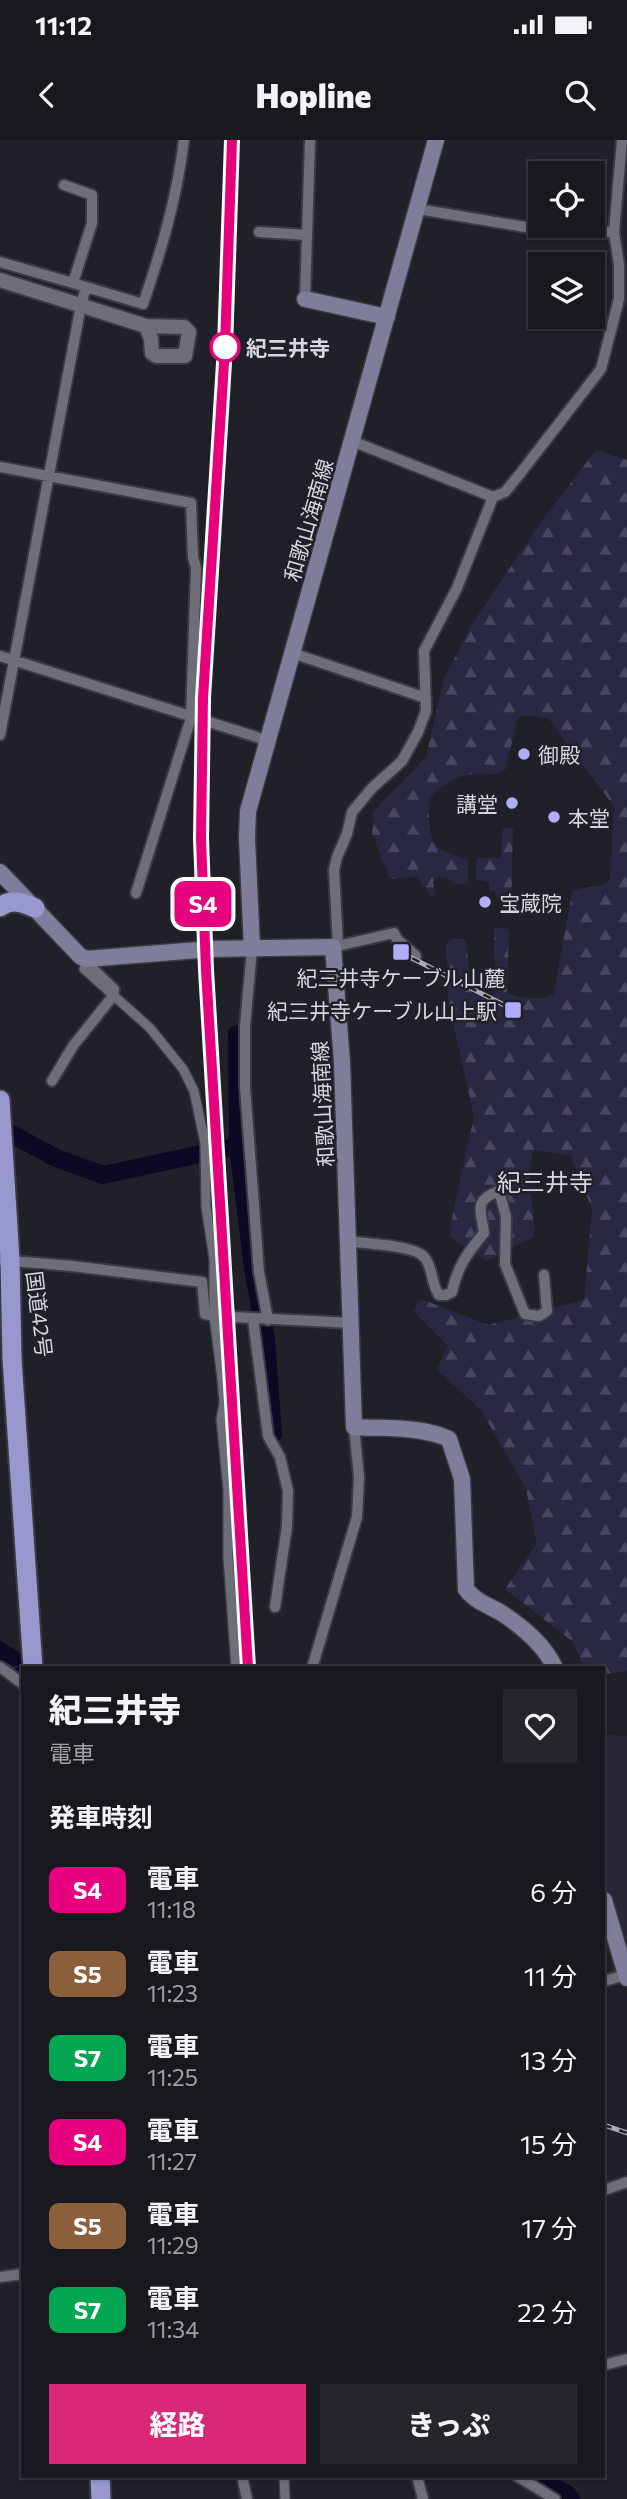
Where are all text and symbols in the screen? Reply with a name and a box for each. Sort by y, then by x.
text: 11:12 [35,9,92,40]
text: Hopline [256,75,371,115]
icon: back [28,76,66,114]
icon: search [561,76,599,114]
map controls [528,161,605,329]
button: locate [528,161,605,238]
button: layers [528,252,605,329]
marker: 紀三井寺 [210,332,240,362]
place label: 紀三井寺 [246,335,330,360]
street label: 和歌山海南線 [279,456,337,584]
place label: 御殿 [538,742,580,767]
marker: 御殿 [516,746,532,762]
place label: 講堂 [456,791,498,816]
marker: 講堂 [504,795,520,811]
place label: 本堂 [568,805,610,830]
marker: 本堂 [546,809,562,825]
line badge: S4 [172,881,234,927]
text: S4 [188,889,218,918]
place label: 宝蔵院 [499,890,562,915]
marker: 宝蔵院 [477,894,493,910]
marker: 紀三井寺ケーブル山麓 [391,942,411,962]
place label: 紀三井寺ケーブル山麓 [297,965,505,990]
place label: 紀三井寺ケーブル山上駅 [267,998,497,1023]
marker: 紀三井寺ケーブル山上駅 [503,1000,523,1020]
street label: 和歌山海南線 [306,1040,338,1168]
district label: 紀三井寺 [497,1167,593,1196]
street label: 国道42号 [22,1269,58,1359]
text: 紀三井寺 [49,1688,181,1729]
button: heart [503,1689,577,1763]
text: 電車 [49,1739,95,1767]
text: 発車時刻 [49,1801,153,1832]
text: 電車 [147,1862,199,1893]
text: S4 [73,1875,102,1904]
text: 6 分 [530,1876,577,1907]
text: 11:18 [147,1895,196,1923]
text: 電車 [147,1946,199,1977]
text: S5 [73,1959,102,1988]
text: 11 分 [524,1960,577,1991]
text: 11:23 [147,1979,198,2007]
text: 電車 [147,2030,199,2061]
text: S7 [74,2043,101,2072]
text: 13 分 [520,2044,577,2075]
text: 11:25 [147,2063,198,2091]
text: 電車 [147,2114,199,2145]
text: S4 [73,2127,102,2156]
text: 15 分 [520,2128,577,2159]
text: 11:27 [147,2147,197,2175]
text: 電車 [147,2198,199,2229]
text: S5 [73,2211,102,2240]
text: 17 分 [521,2212,577,2243]
text: 11:29 [147,2231,199,2259]
text: 電車 [147,2282,199,2313]
text: S7 [74,2295,101,2324]
text: 22 分 [517,2296,577,2327]
text: 11:34 [147,2315,199,2343]
button: 経路 [49,2384,306,2464]
button: きっぷ [320,2384,577,2464]

